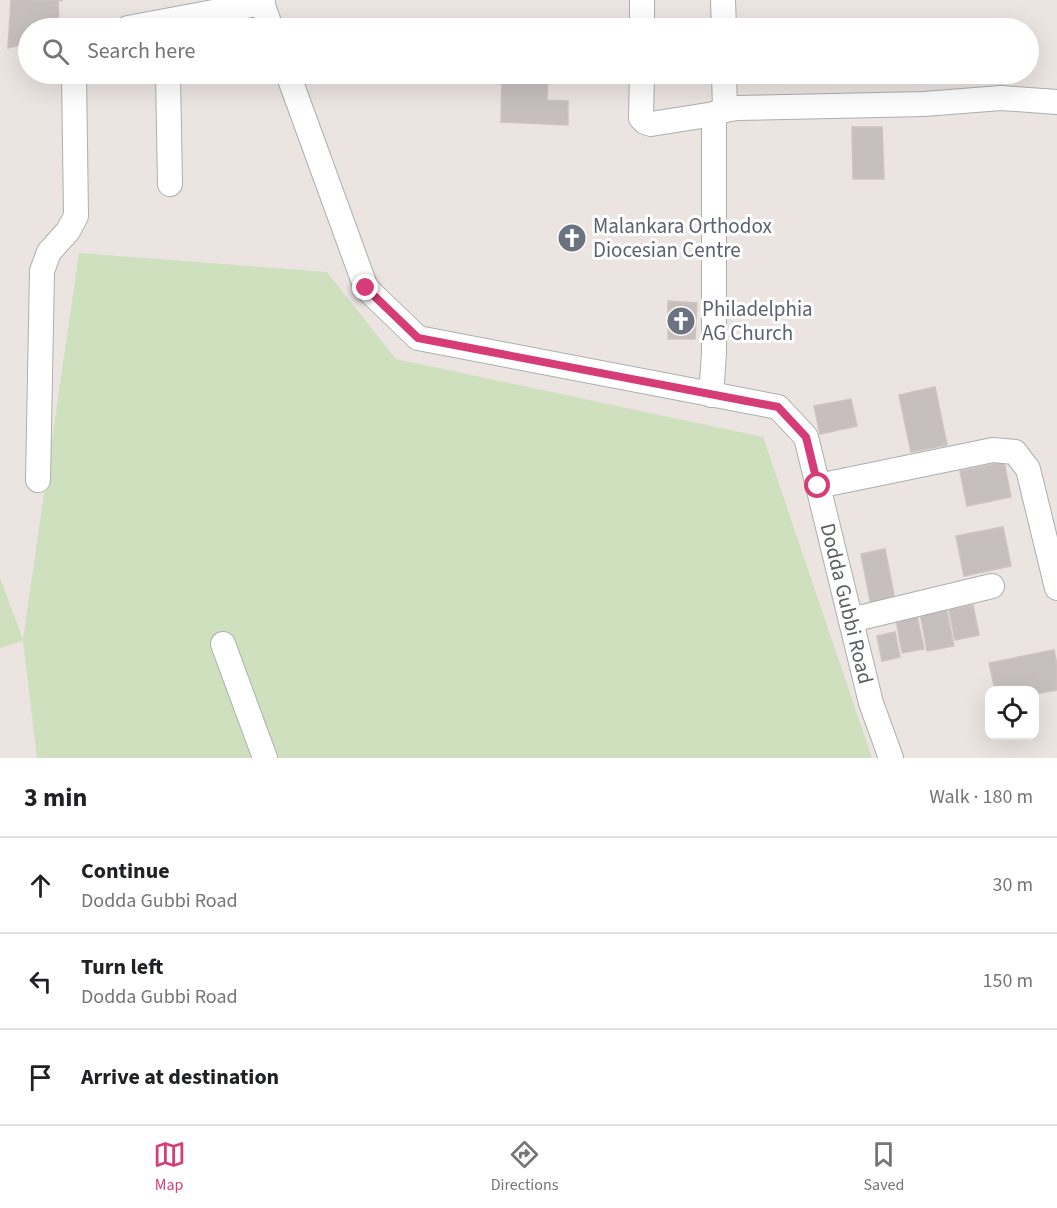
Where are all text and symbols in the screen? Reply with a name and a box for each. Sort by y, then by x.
search box [18,18,1039,84]
icon: search [39,35,72,68]
text: Search here [87,35,195,67]
place label: Malankara Orthodox Diocesian Centre [593,211,772,265]
church icon: Malankara Orthodox Diocesian Centre [556,222,588,254]
route end [352,274,378,300]
place label: Philadelphia AG Church [702,294,813,348]
church icon: Philadelphia AG Church [665,305,697,337]
route start [804,472,830,498]
street label: Dodda Gubbi Road [813,520,881,687]
map controls [985,686,1039,740]
button: locate [985,686,1039,740]
text: 3 min [24,779,87,816]
text: Walk · 180 m [929,783,1033,811]
text: Continue [81,855,170,887]
icon: ahead [24,869,57,902]
text: 30 m [993,871,1033,899]
text: Dodda Gubbi Road [81,887,238,915]
text: Turn left [81,951,163,983]
icon: left [24,965,57,998]
text: 150 m [983,967,1033,995]
text: Dodda Gubbi Road [81,983,238,1011]
icon: arrive [24,1061,57,1094]
text: Arrive at destination [81,1061,279,1093]
tab: Map [153,1138,186,1196]
tab: Directions [491,1138,558,1196]
tab: Saved [864,1138,904,1196]

